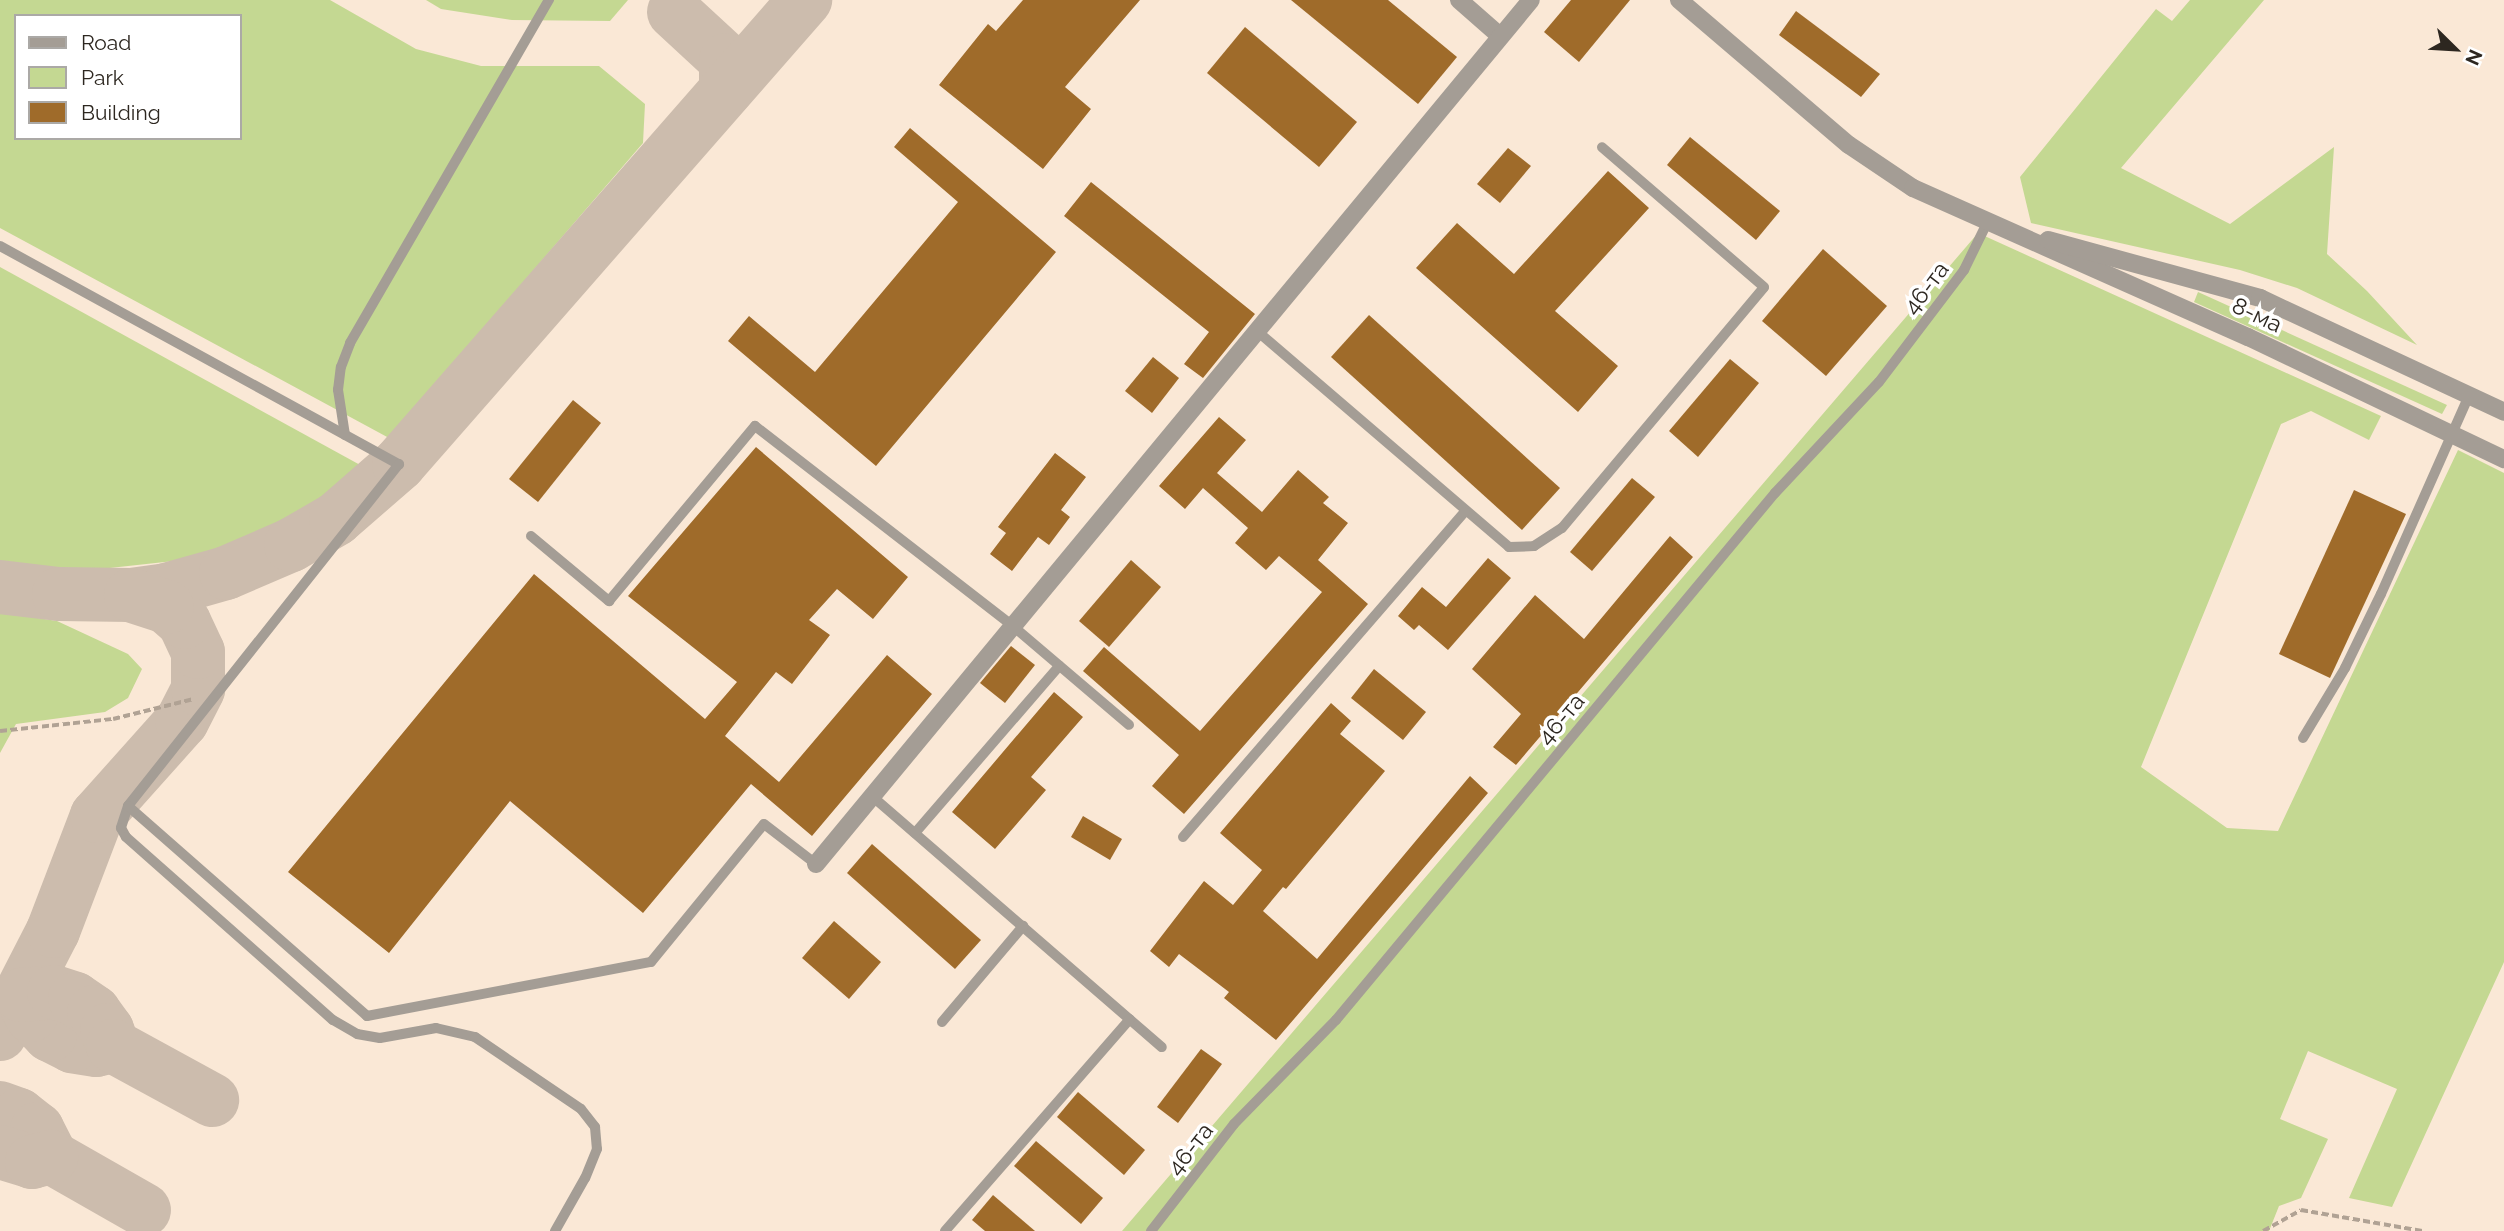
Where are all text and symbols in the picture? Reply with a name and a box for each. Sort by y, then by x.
legend [14,14,242,140]
north arrow [2420,14,2490,84]
text: Road [81,30,131,55]
text: N [2461,46,2487,69]
text: Park [81,65,124,90]
text: Building [81,100,161,125]
street label: 46-та [1897,256,1955,320]
street label: 8-ма [2228,292,2286,338]
street label: 46-та [1532,688,1590,750]
street label: 46-та [1161,1117,1219,1181]

